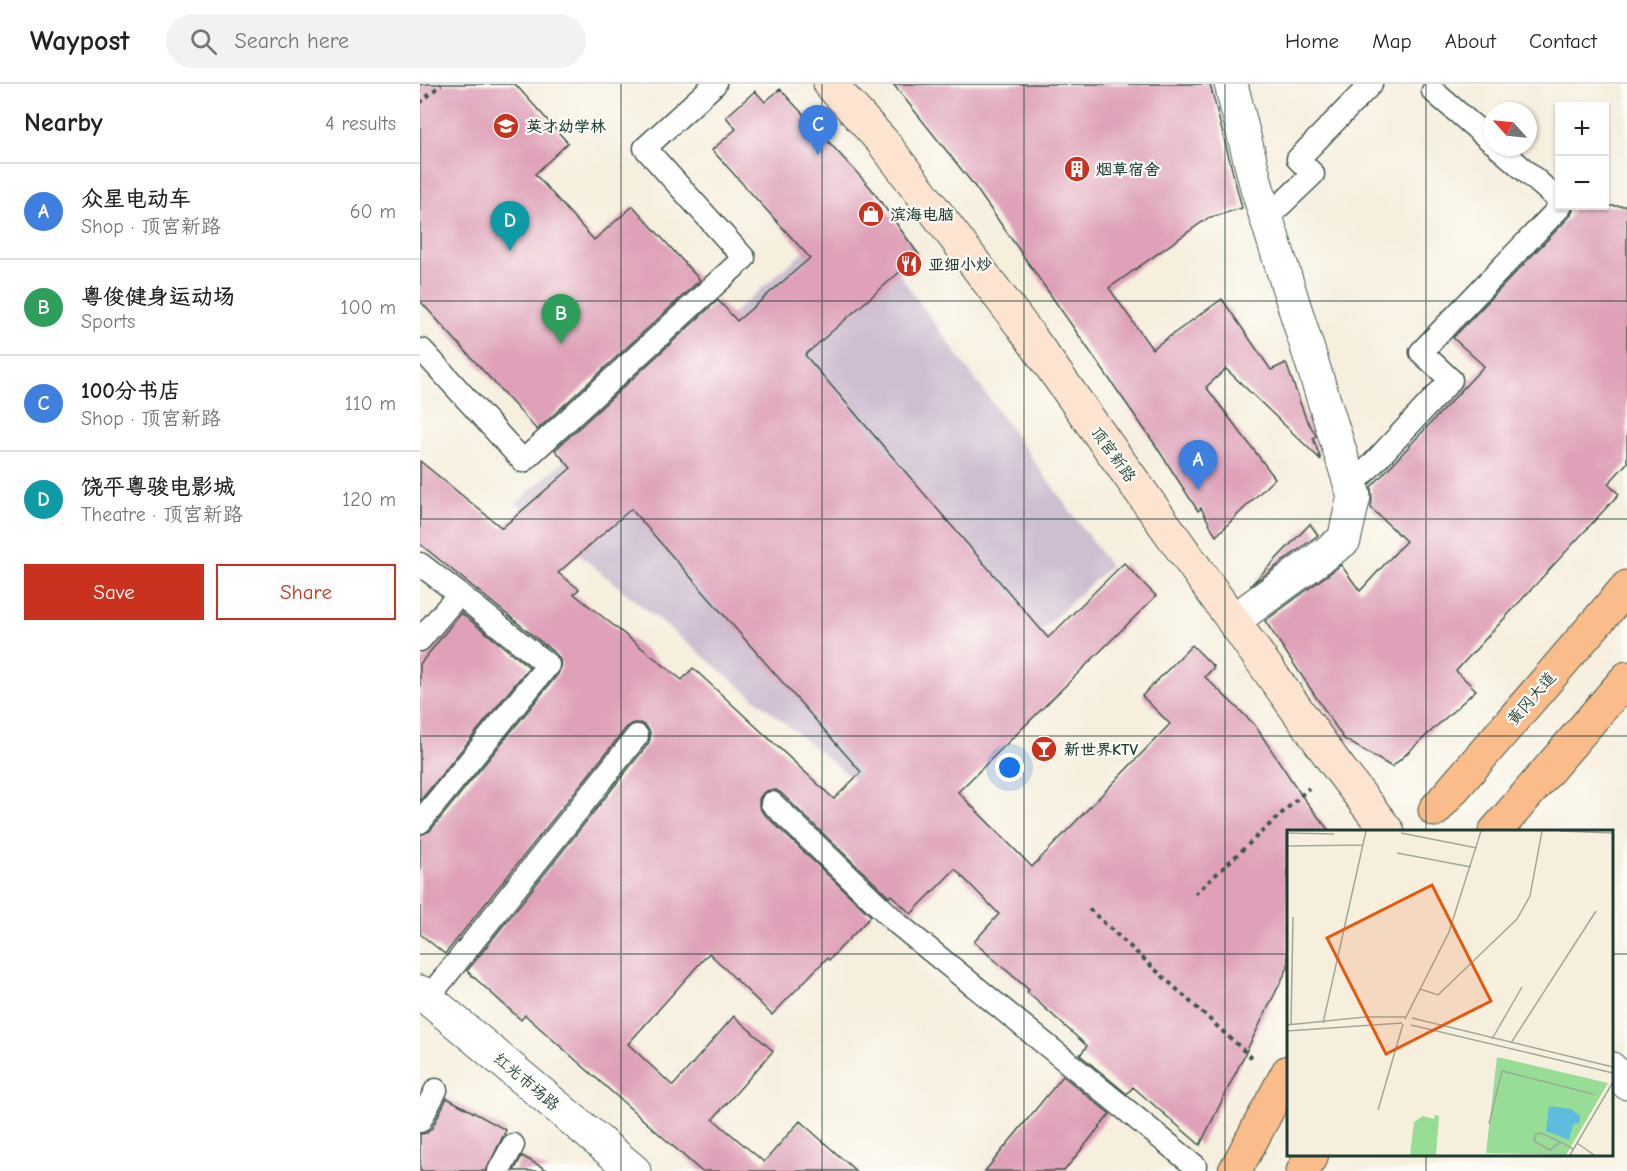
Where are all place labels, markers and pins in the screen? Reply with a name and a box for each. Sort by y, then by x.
pin: C [798,106,838,155]
school or university icon: 英才幼学林 [491,111,521,141]
place label: 英才幼学林 [526,118,606,136]
building icon: 烟草宿舍 [1062,154,1092,184]
place label: 烟草宿舍 [1096,161,1160,179]
shop icon: 滨海电脑 [856,199,886,229]
pin: D [490,202,530,251]
place label: 滨海电脑 [890,206,954,224]
restaurant icon: 亚细小炒 [894,249,924,279]
place label: 亚细小炒 [928,256,992,274]
pin: B [542,294,580,344]
pin: A [1178,440,1218,490]
bar icon: 新世界KTV [1029,734,1059,764]
place label: 新世界KTV [1064,741,1138,759]

